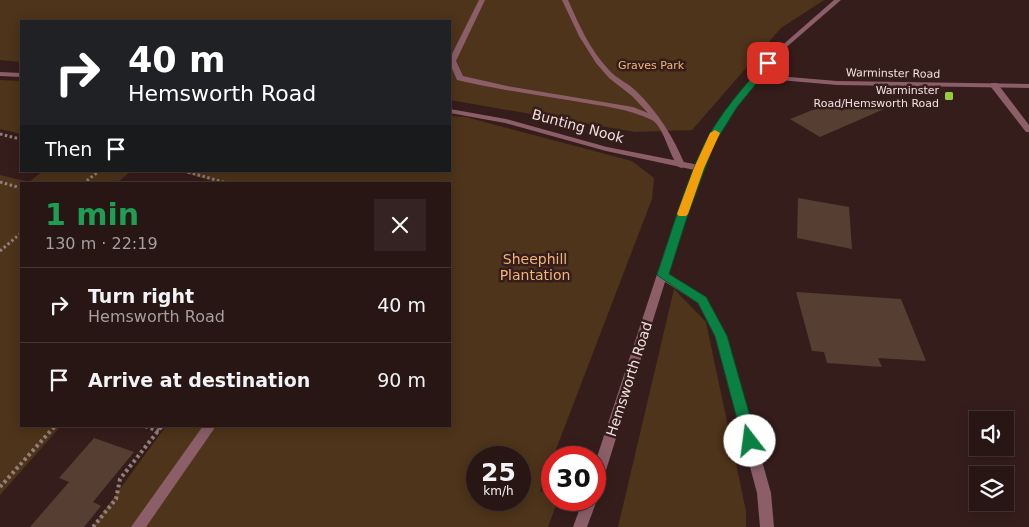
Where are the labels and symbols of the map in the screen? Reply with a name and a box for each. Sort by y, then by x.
pin [747,42,789,84]
park label: Graves Park [618,59,685,72]
street label: Warminster Road [846,66,940,81]
place label: Warminster Road/Hemsworth Road [814,84,939,110]
marker: Warminster Road/Hemsworth Road [943,90,955,102]
street label: Bunting Nook [530,106,627,146]
park label: Sheephill Plantation [500,251,570,283]
street label: Hemsworth Road [603,320,655,438]
position arrow [723,414,775,466]
speed limit sign: 30 [541,446,606,511]

